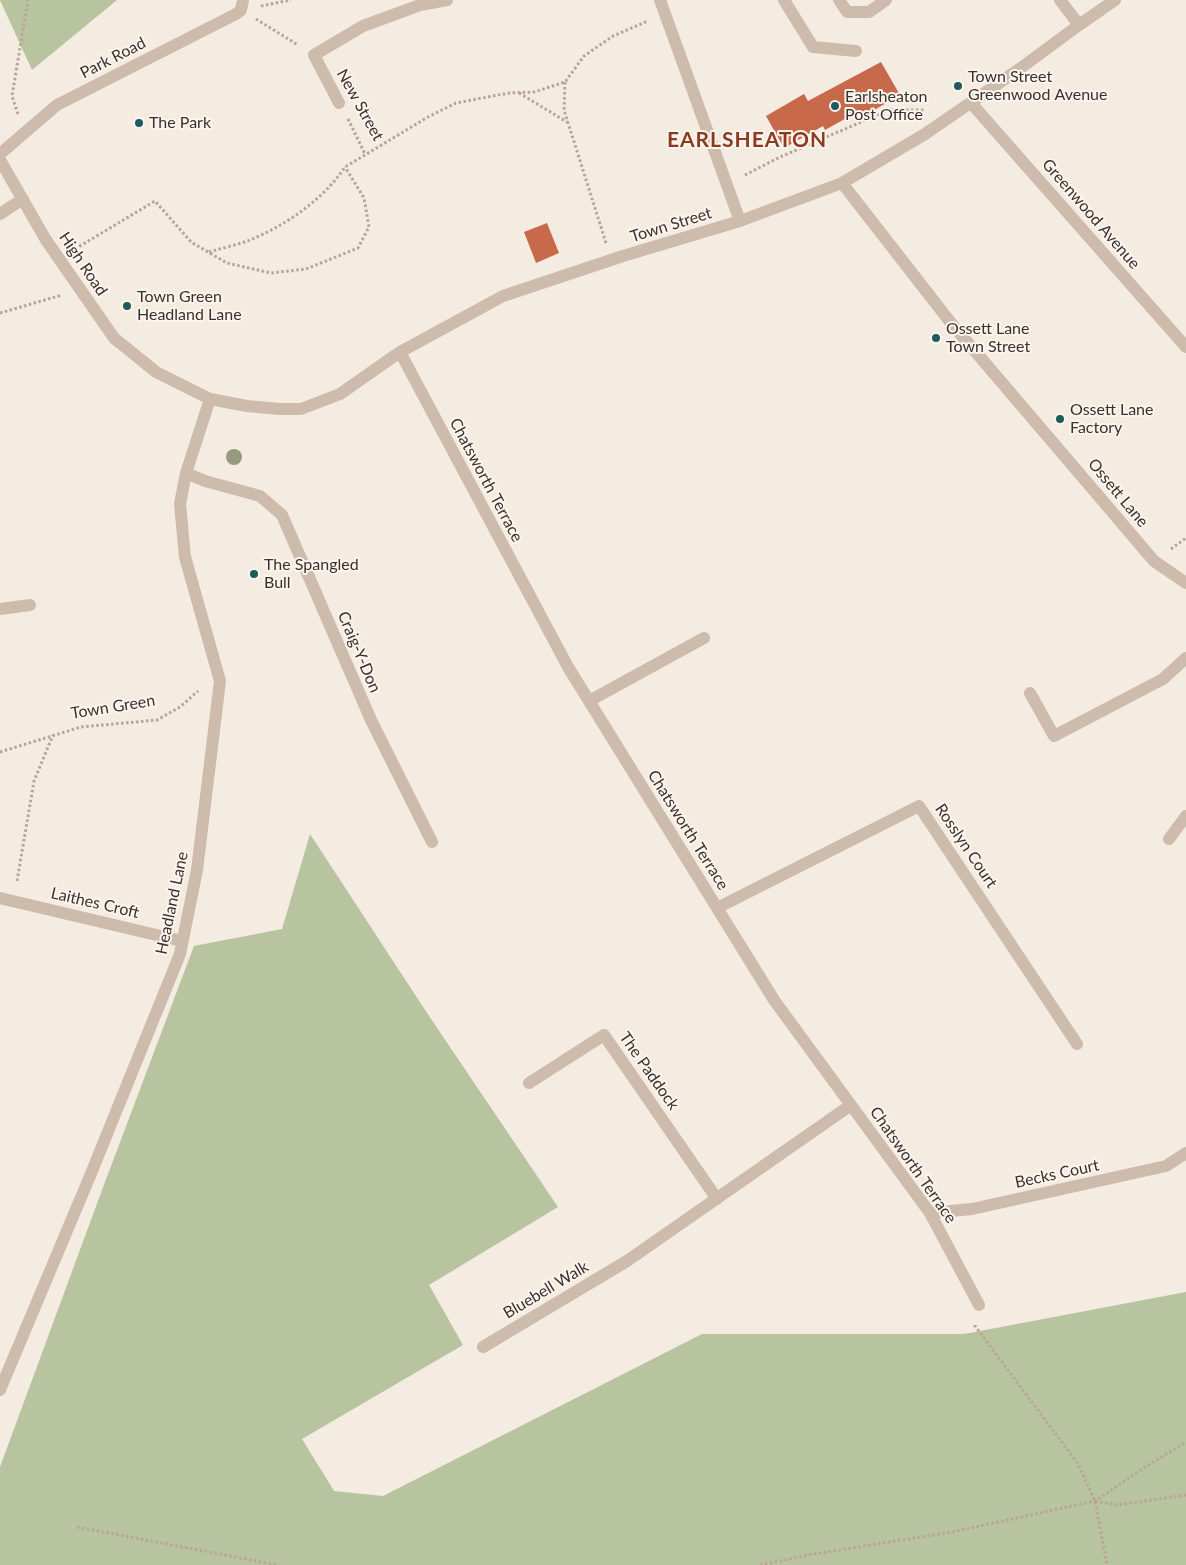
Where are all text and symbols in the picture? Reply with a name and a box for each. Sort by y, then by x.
street label: Park Road [77,33,149,83]
street label: New Street [332,66,388,144]
place label: Town Street Greenwood Avenue [968,67,1107,105]
marker: Town Street Greenwood Avenue [952,80,964,92]
place label: Earlsheaton Post Office [845,87,928,125]
marker: Earlsheaton Post Office [829,100,841,112]
place label: The Park [149,113,211,133]
marker: The Park [133,117,145,129]
district label: EARLSHEATON [666,127,828,153]
street label: Greenwood Avenue [1038,155,1144,273]
street label: Town Street [628,204,714,246]
street label: High Road [55,228,111,300]
place label: Town Green Headland Lane [137,287,242,325]
marker: Town Green Headland Lane [121,300,133,312]
place label: Ossett Lane Town Street [946,319,1030,357]
marker: Ossett Lane Town Street [930,332,942,344]
place label: Ossett Lane Factory [1070,400,1153,438]
marker: Ossett Lane Factory [1054,413,1066,425]
street label: Chatsworth Terrace [445,415,527,545]
street label: Ossett Lane [1084,455,1152,531]
place label: The Spangled Bull [264,555,359,593]
marker: The Spangled Bull [248,568,260,580]
street label: Craig-Y-Don [333,609,385,695]
street label: Town Green [70,691,156,723]
street label: Chatsworth Terrace [643,767,733,893]
street label: Rosslyn Court [931,800,1001,892]
street label: Headland Lane [152,850,192,956]
street label: Laithes Croft [49,884,141,922]
street label: The Paddock [615,1028,683,1114]
street label: Chatsworth Terrace [866,1103,960,1227]
street label: Becks Court [1013,1156,1101,1192]
street label: Bluebell Walk [500,1257,592,1323]

